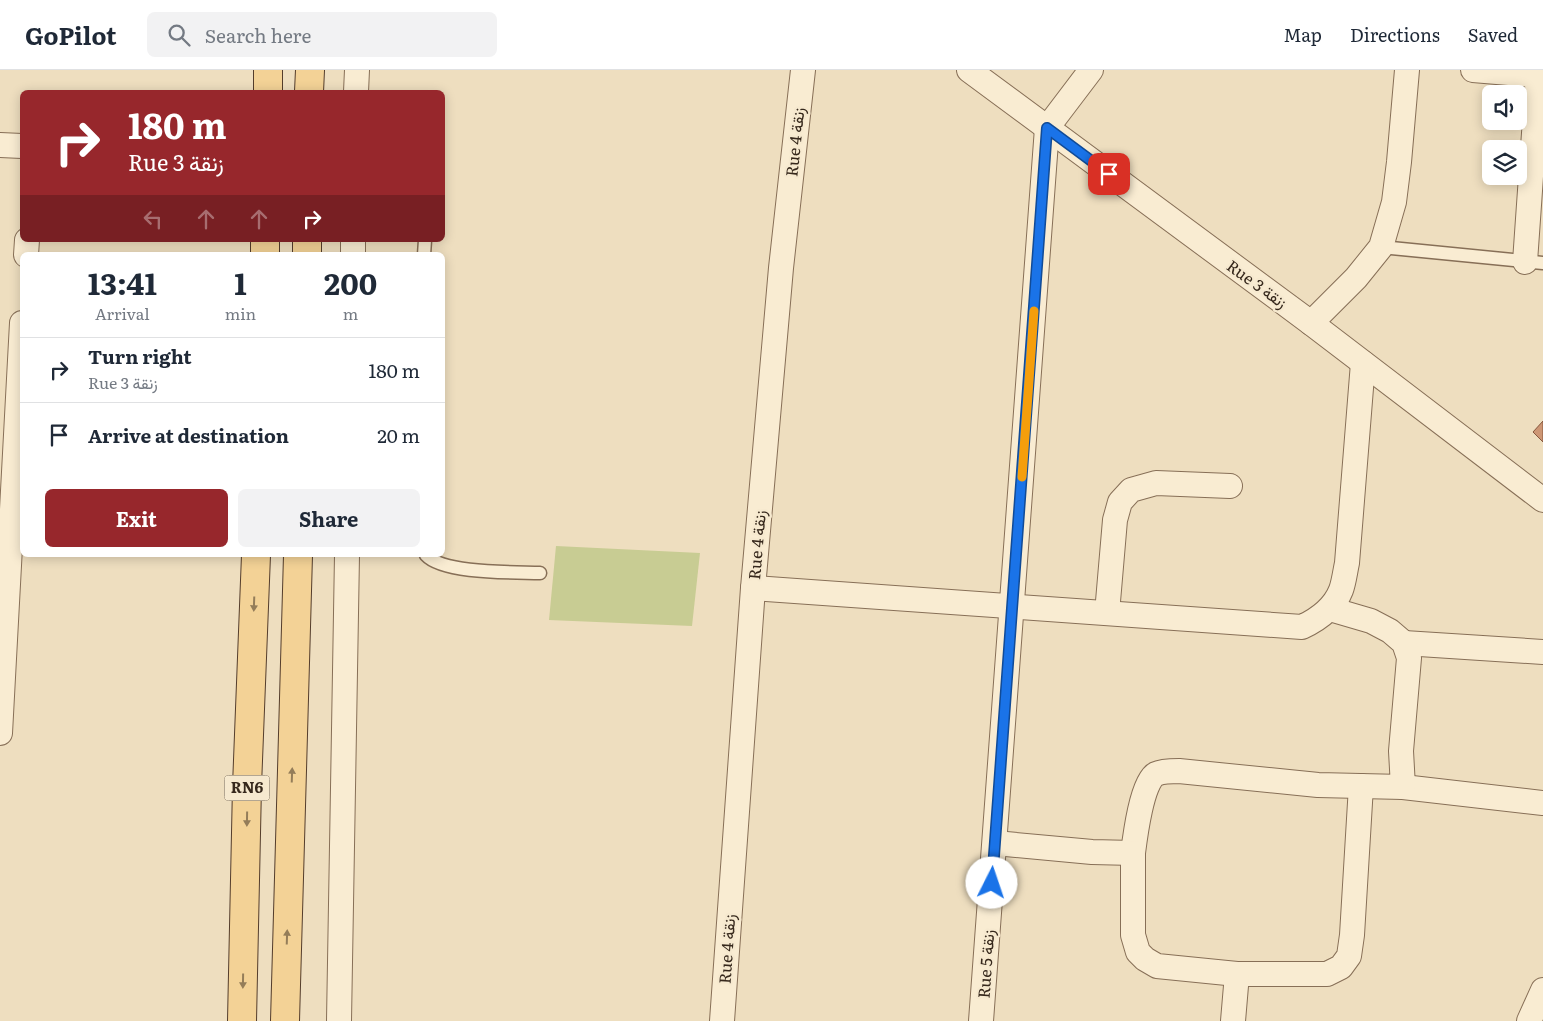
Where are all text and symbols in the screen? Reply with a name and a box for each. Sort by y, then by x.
search box [147,12,497,57]
text: GoPilot [25,17,117,52]
icon: search [165,21,193,49]
text: Search here [205,21,311,49]
text: Map [1284,21,1322,48]
text: Directions [1350,21,1440,48]
text: Saved [1468,21,1518,48]
map controls [1482,85,1527,185]
button: sound [1482,85,1527,130]
text: 180 m [128,98,227,150]
street label: Rue 4 زنقة [778,106,810,178]
icon: right [45,110,110,175]
button: layers [1482,140,1527,185]
text: Rue 3 زنقة [128,145,224,178]
pin [1088,153,1130,195]
icon: arrive [1095,160,1123,188]
icon: left [139,205,167,233]
icon: ahead [192,205,220,233]
icon: ahead [245,205,273,233]
icon: right [298,205,326,233]
street label: Rue 3 زنقة [1222,253,1293,313]
text: 13:41 [88,260,157,304]
text: 1 [234,260,247,304]
text: 200 [324,260,377,304]
text: Arrival [95,301,150,325]
text: min [225,301,256,325]
text: m [343,301,358,325]
text: Turn right [88,342,192,370]
icon: right [45,356,73,384]
text: 180 m [369,356,420,384]
text: Rue 3 زنقة [88,370,158,394]
icon: arrive [45,421,73,449]
text: Arrive at destination [88,421,289,449]
text: 20 m [377,421,420,449]
button: Exit [45,489,228,547]
button: Share [238,489,420,547]
street label: Rue 4 زنقة [741,509,771,581]
one-way arrow [250,596,258,612]
one-way arrow [288,767,296,783]
road number: RN6 [224,776,270,800]
one-way arrow [242,811,250,827]
position arrow [965,856,1017,908]
street label: Rue 4 زنقة [712,913,740,985]
one-way arrow [284,929,292,945]
street label: Rue 5 زنقة [971,929,999,999]
one-way arrow [239,973,247,989]

